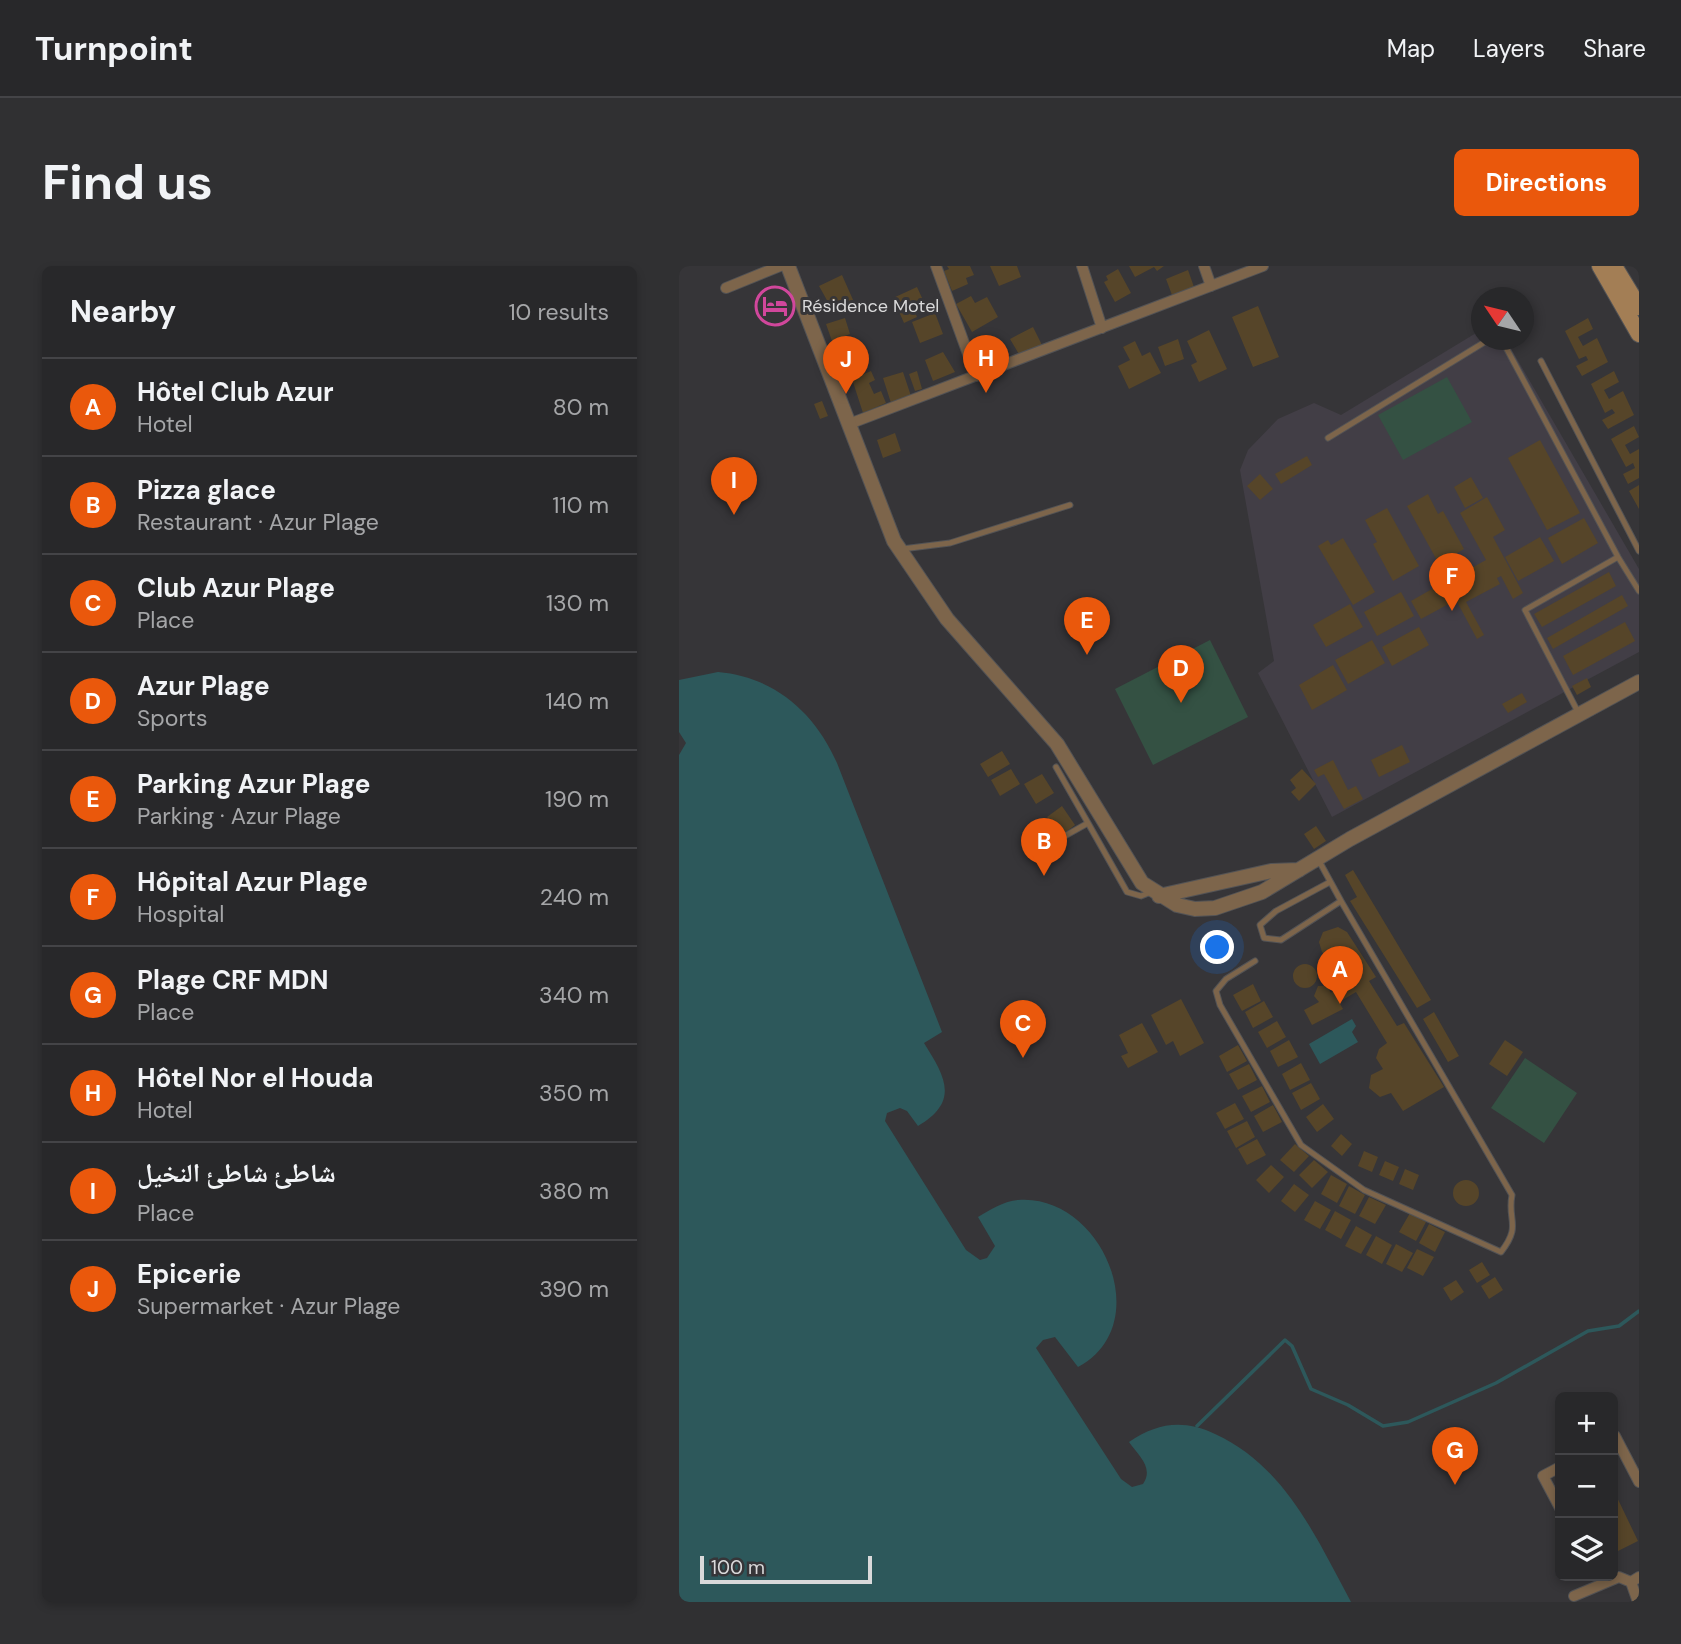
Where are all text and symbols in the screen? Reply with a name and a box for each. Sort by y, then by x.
text: Turnpoint [35,27,193,70]
text: Map [1387,33,1435,64]
text: Layers [1473,33,1545,64]
text: Share [1583,33,1646,64]
button: Directions [1454,149,1639,216]
text: Find us [42,150,213,214]
hotel icon: Résidence Motel [754,285,796,327]
north arrow [1471,287,1534,350]
text: Nearby [70,292,176,331]
place label: Résidence Motel [802,294,939,318]
text: 10 results [508,297,609,327]
pin: H [963,335,1009,393]
pin: J [823,336,869,394]
text: Hôtel Club Azur [137,375,334,409]
text: A [85,392,101,422]
text: 80 m [553,392,609,422]
text: Hotel [137,409,193,439]
pin: I [711,457,757,515]
text: Pizza glace [137,473,276,507]
text: B [86,490,100,520]
text: 110 m [552,490,609,520]
text: Restaurant · Azur Plage [137,507,379,537]
pin: F [1429,553,1475,611]
text: Club Azur Plage [137,571,335,605]
text: C [85,588,101,618]
text: 130 m [546,588,609,618]
pin: E [1064,597,1110,655]
text: Place [137,605,194,635]
pin: D [1158,645,1204,703]
text: Azur Plage [137,669,270,703]
text: D [85,686,101,716]
text: 140 m [546,686,609,716]
text: Sports [137,703,207,733]
text: Parking Azur Plage [137,767,370,801]
text: E [86,784,100,814]
text: 190 m [545,784,609,814]
text: Parking · Azur Plage [137,801,341,831]
pin: B [1021,818,1067,876]
text: Hôpital Azur Plage [137,865,368,899]
text: F [87,882,99,912]
text: 240 m [540,882,609,912]
text: Hospital [137,899,224,929]
your location [1200,930,1234,964]
pin: A [1317,946,1363,1004]
text: Plage CRF MDN [137,963,328,997]
text: G [84,980,102,1010]
text: 340 m [539,980,609,1010]
text: Place [137,997,194,1027]
pin: C [1000,1000,1046,1058]
text: Hôtel Nor el Houda [137,1061,374,1095]
text: H [85,1078,101,1108]
text: 350 m [539,1078,609,1108]
text: Hotel [137,1095,193,1125]
text: شاطئ شاطئ النخيل [137,1156,336,1190]
text: I [90,1176,96,1206]
text: 380 m [539,1176,609,1206]
text: Place [137,1198,194,1228]
text: Epicerie [137,1257,241,1291]
text: J [87,1274,99,1304]
text: 390 m [539,1274,609,1304]
text: Supermarket · Azur Plage [137,1291,400,1321]
map controls [1555,1392,1618,1581]
button: + [1555,1392,1618,1455]
pin: G [1432,1427,1478,1485]
button: − [1555,1455,1618,1518]
button: layers [1555,1518,1618,1581]
scale bar [700,1553,871,1585]
text: 100 m [711,1555,765,1580]

